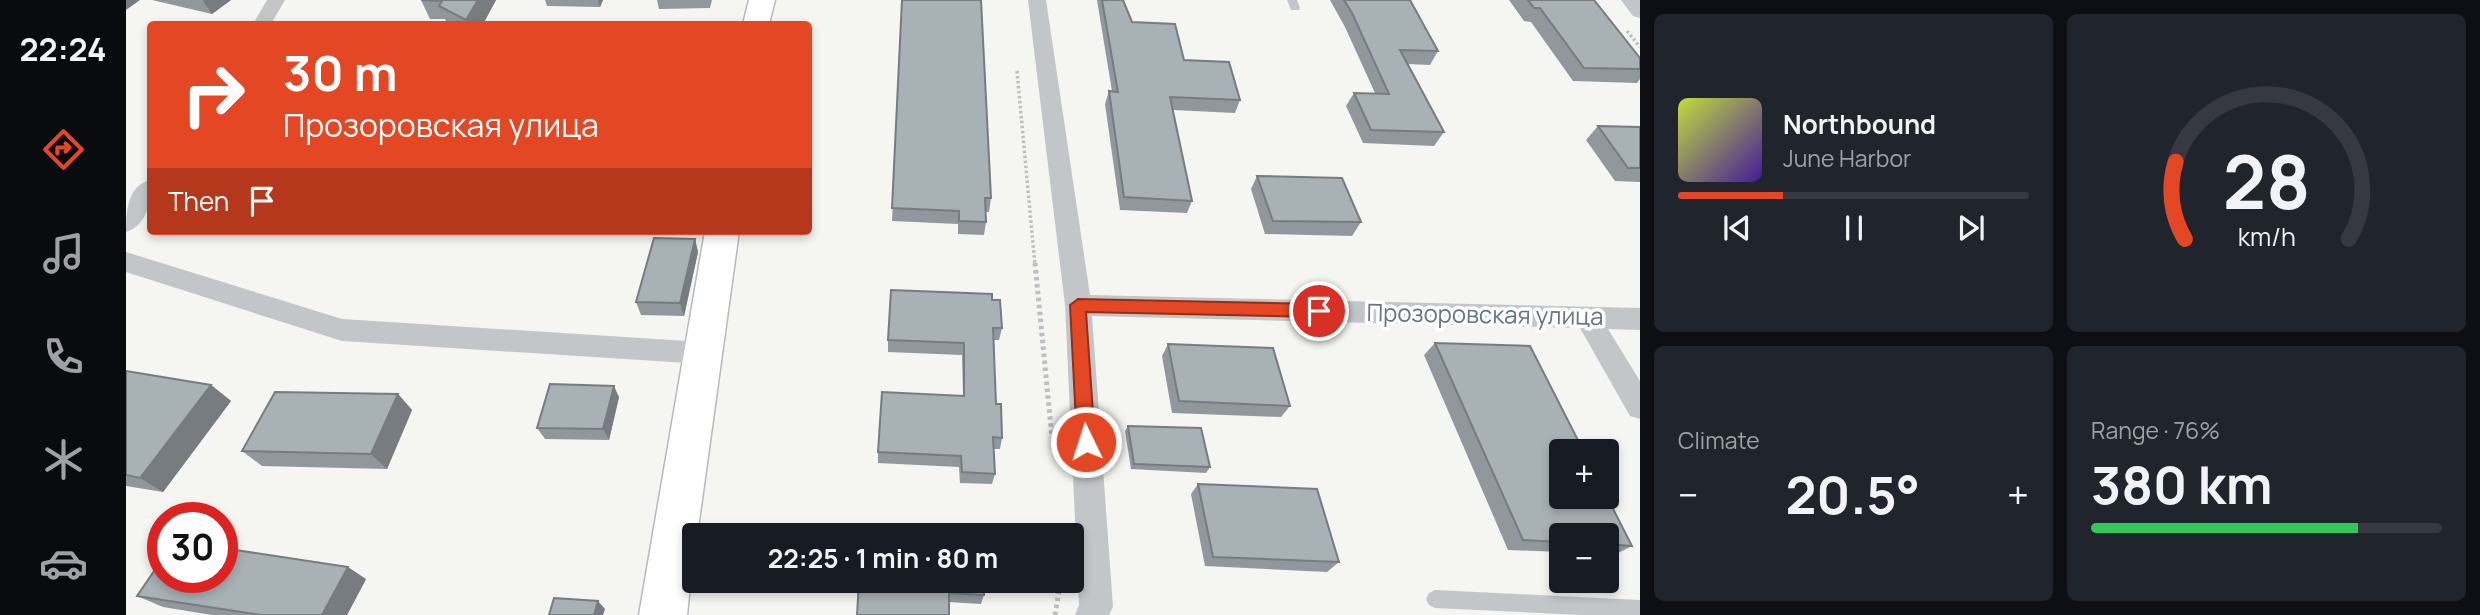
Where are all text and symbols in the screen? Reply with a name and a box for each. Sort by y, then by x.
text: 22:24 [20,27,106,71]
text: 30 m [283,39,398,106]
icon: right [168,49,259,140]
text: Прозоровская улица [283,103,599,147]
text: Northbound [1783,106,1936,142]
icon: directions [39,125,88,174]
text: 28 [2223,131,2310,231]
text: June Harbor [1783,142,1911,174]
icon: arrive [243,182,281,220]
text: Then [168,183,229,219]
icon: previous [1718,209,1756,247]
icon: pause [1835,209,1873,247]
icon: next [1952,209,1990,247]
text: km/h [2237,219,2296,254]
icon: music [39,229,88,278]
pin [1289,281,1349,341]
icon: arrive [1300,292,1338,330]
street label: Прозоровская улица [1366,295,1604,332]
icon: phone [39,332,88,381]
position arrow [1049,405,1123,479]
text: Range · 76% [2091,414,2220,446]
text: Climate [1678,424,1760,456]
icon: climate [39,435,88,484]
map controls [1549,439,1619,593]
button: + [1549,439,1619,509]
text: 380 km [2091,449,2272,520]
text: 20.5° [1785,459,1920,530]
text: − [1678,468,1699,520]
text: + [2007,468,2029,520]
speed limit sign: 30 [147,502,238,593]
button: − [1549,523,1619,593]
icon: car [39,539,88,588]
text: 22:25 · 1 min · 80 m [768,540,998,576]

